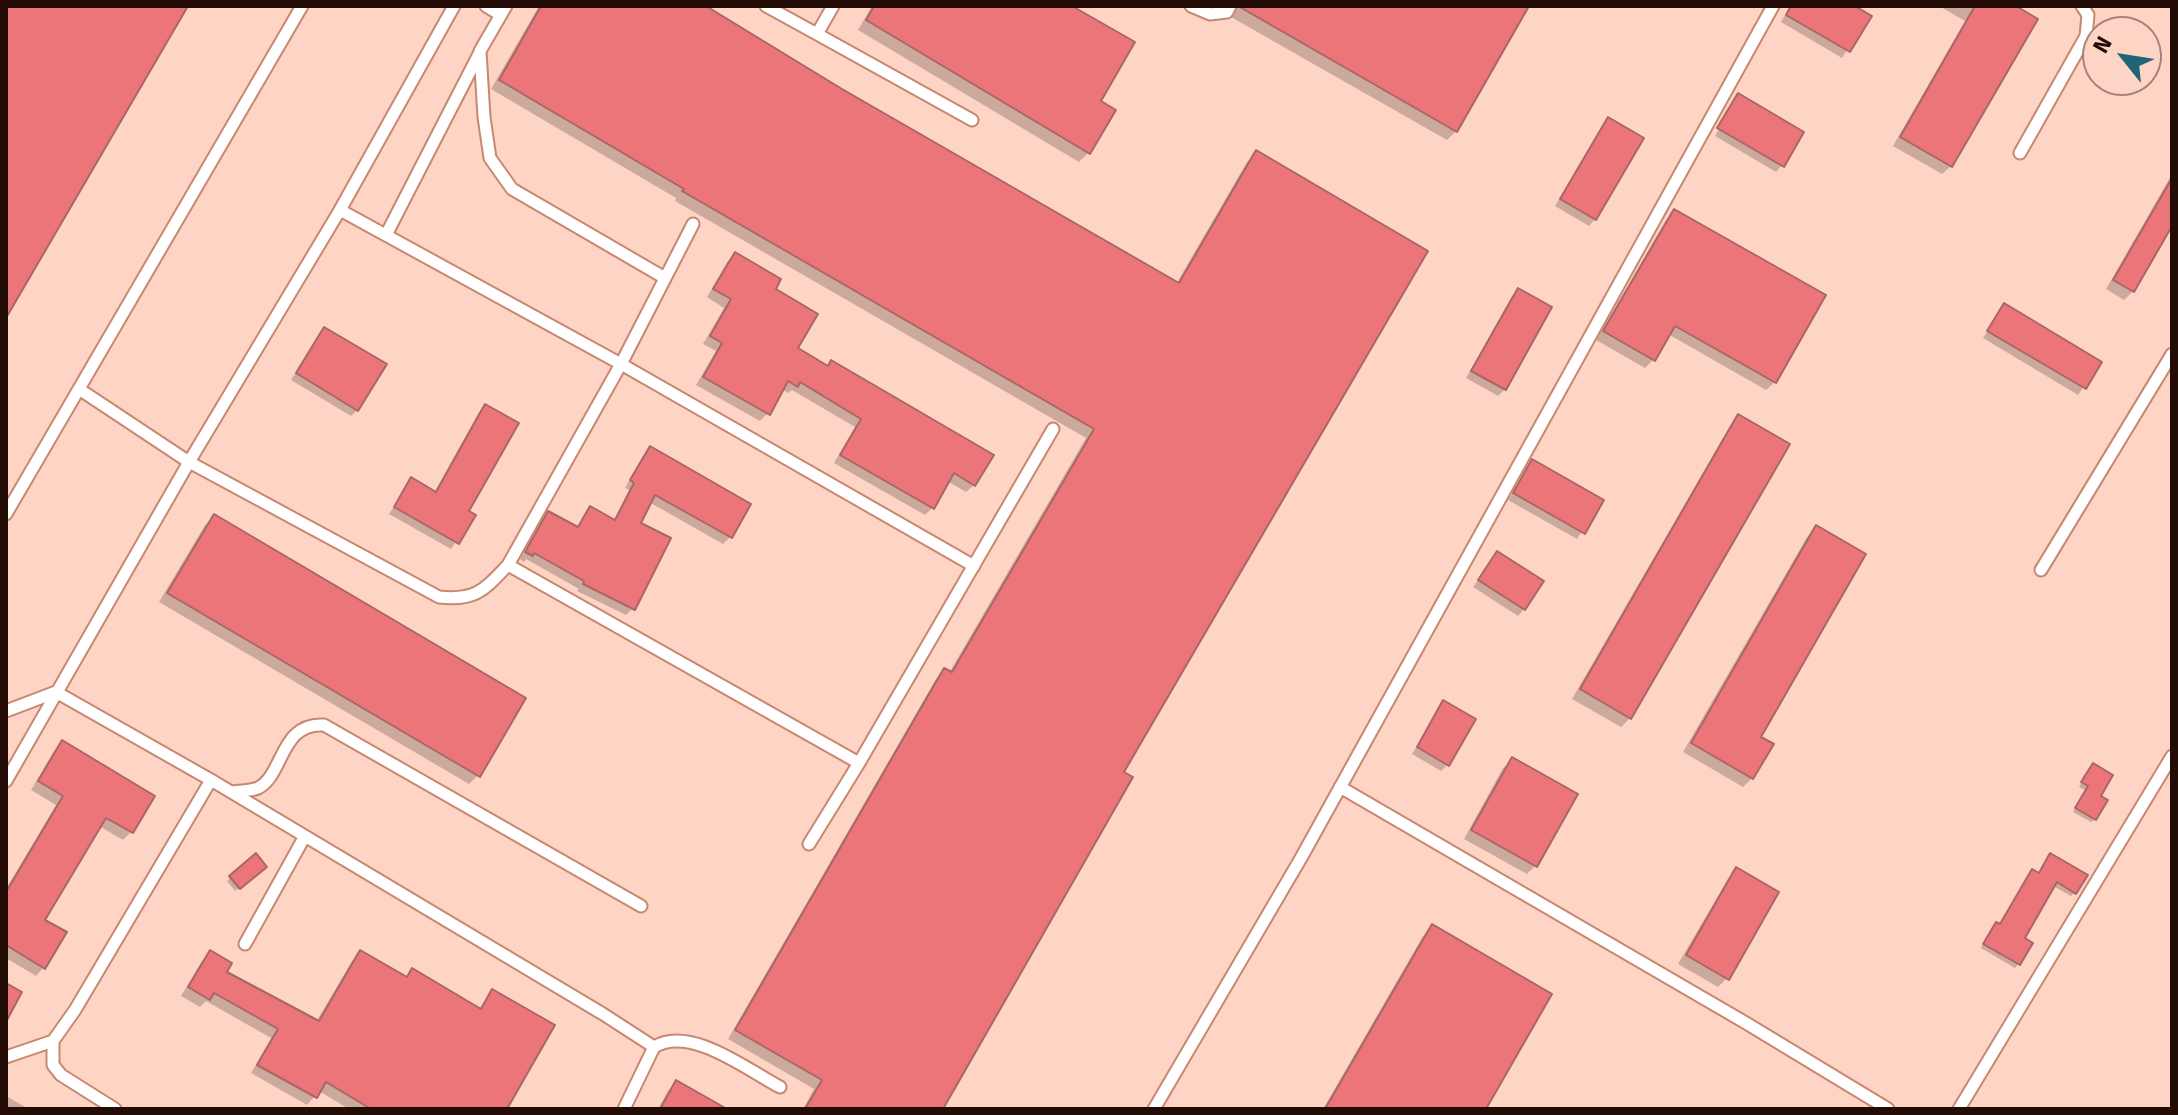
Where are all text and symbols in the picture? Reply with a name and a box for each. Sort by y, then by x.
north arrow [2082,16,2162,96]
text: N [2087,32,2118,58]

